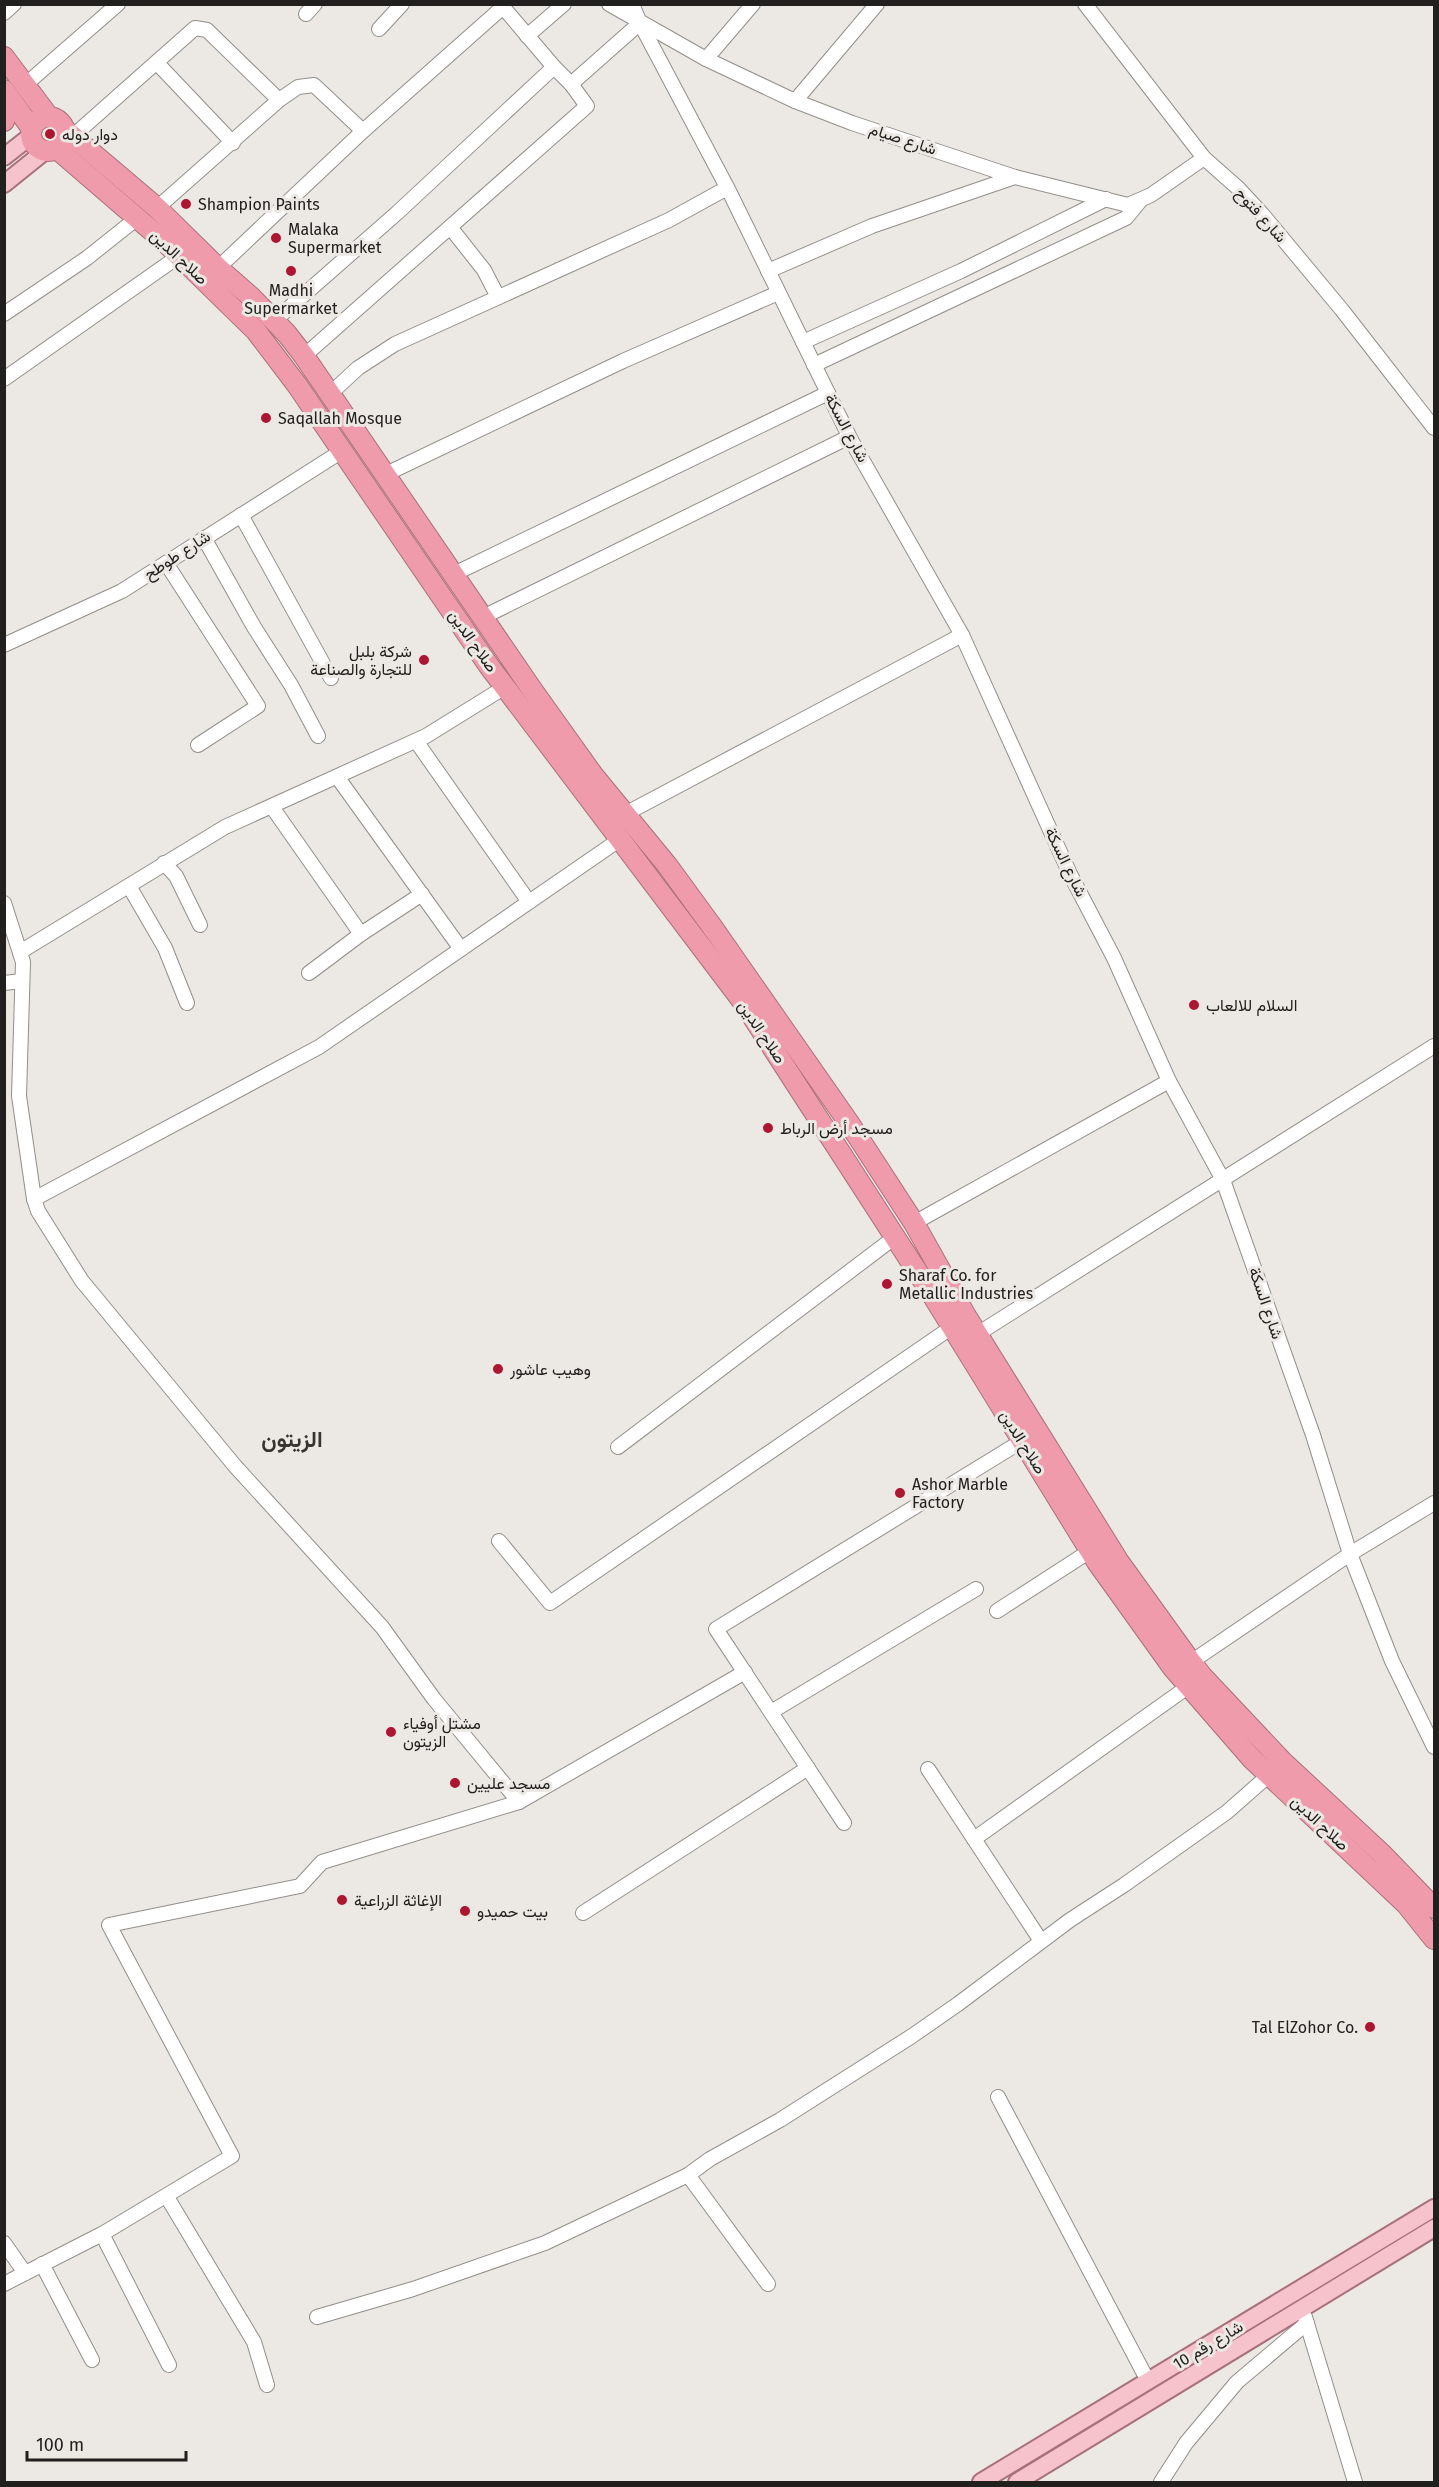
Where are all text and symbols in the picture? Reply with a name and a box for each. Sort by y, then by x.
street label: شارع صيام [866,119,939,161]
place label: دوار دوله [62,125,118,145]
marker: دوار دوله [43,127,57,141]
street label: شارع فتوح [1230,184,1291,248]
place label: Shampion Paints [198,195,320,214]
marker: Shampion Paints [179,197,193,211]
place label: Malaka Supermarket [288,220,382,257]
street label: صلاح الدين [145,226,212,290]
marker: Malaka Supermarket [269,231,283,245]
marker: Madhi Supermarket [284,264,298,278]
place label: Madhi Supermarket [244,281,338,318]
street label: شارع السكة [819,391,873,466]
place label: Saqallah Mosque [278,409,402,428]
marker: Saqallah Mosque [259,411,273,425]
street label: شارع طوطح [140,527,215,585]
street label: صلاح الدين [443,606,501,677]
place label: شركة بلبل للتجارة والصناعة [310,642,412,680]
marker: شركة بلبل للتجارة والصناعة [417,653,431,667]
street label: شارع السكة [1039,824,1091,901]
place label: السلام للالعاب [1206,996,1297,1016]
street label: صلاح الدين [732,997,790,1068]
marker: السلام للالعاب [1187,998,1201,1012]
place label: مسجد أرض الرباط [780,1119,893,1139]
marker: مسجد أرض الرباط [761,1121,775,1135]
street label: شارع السكة [1243,1265,1287,1342]
place label: Sharaf Co. for Metallic Industries [899,1266,1033,1303]
marker: Sharaf Co. for Metallic Industries [880,1277,894,1291]
place label: وهيب عاشور [509,1360,591,1380]
marker: وهيب عاشور [491,1362,505,1376]
street label: صلاح الدين [994,1406,1050,1479]
district label: الزيتون [261,1426,323,1453]
place label: Ashor Marble Factory [912,1475,1008,1512]
marker: Ashor Marble Factory [893,1486,907,1500]
place label: مشتل أوفياء الزيتون [403,1714,481,1752]
marker: مشتل أوفياء الزيتون [384,1725,398,1739]
place label: مسجد عليين [467,1774,550,1794]
marker: مسجد عليين [448,1776,462,1790]
street label: صلاح الدين [1286,1792,1353,1856]
place label: الإغاثة الزراعية [354,1891,442,1911]
marker: الإغاثة الزراعية [335,1893,349,1907]
place label: بيت حميدو [477,1902,548,1922]
marker: بيت حميدو [458,1904,472,1918]
place label: Tal ElZohor Co. [1252,2018,1358,2037]
marker: Tal ElZohor Co. [1363,2020,1377,2034]
street label: شارع رقم 10 [1170,2317,1248,2375]
scale bar [27,2424,186,2462]
text: 100 m [36,2434,84,2456]

